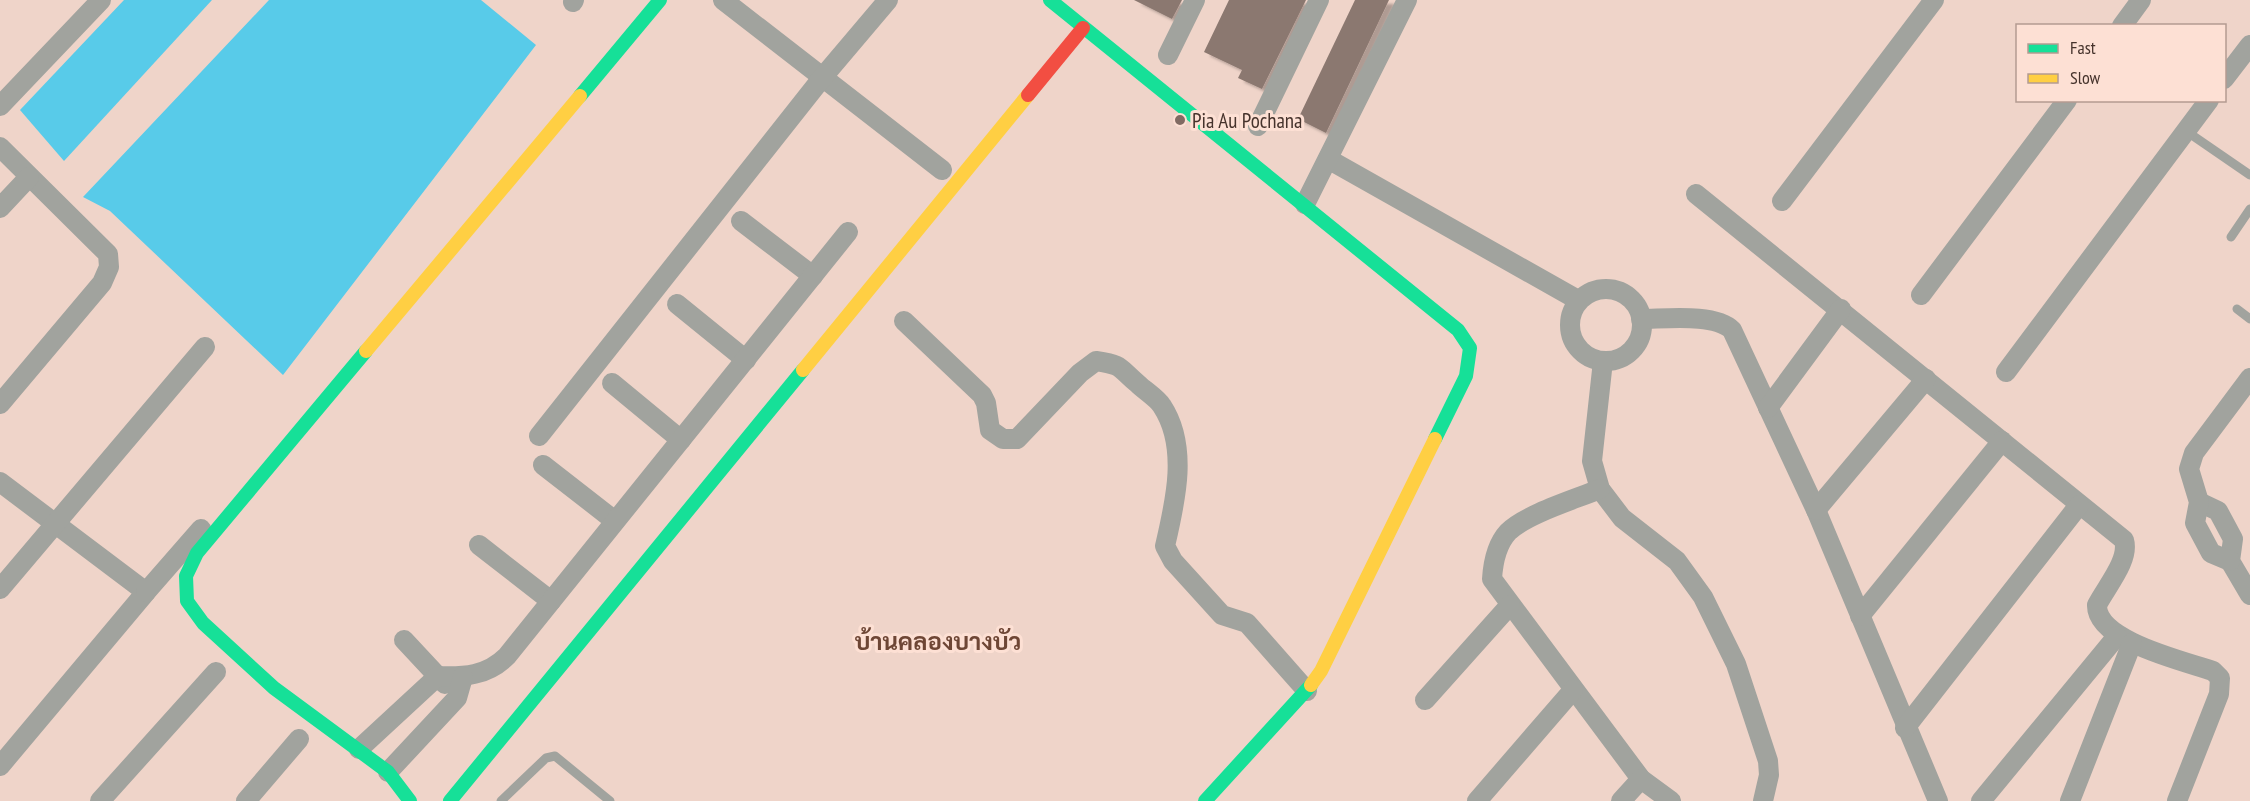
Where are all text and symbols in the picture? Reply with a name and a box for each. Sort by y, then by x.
legend [2016,24,2226,102]
text: Fast [2070,36,2096,59]
text: Slow [2070,66,2101,89]
place label: Pia Au Pochana [1192,107,1302,134]
marker: Pia Au Pochana [1173,113,1187,127]
district label: บ้านคลองบางบัว [855,626,1021,657]

